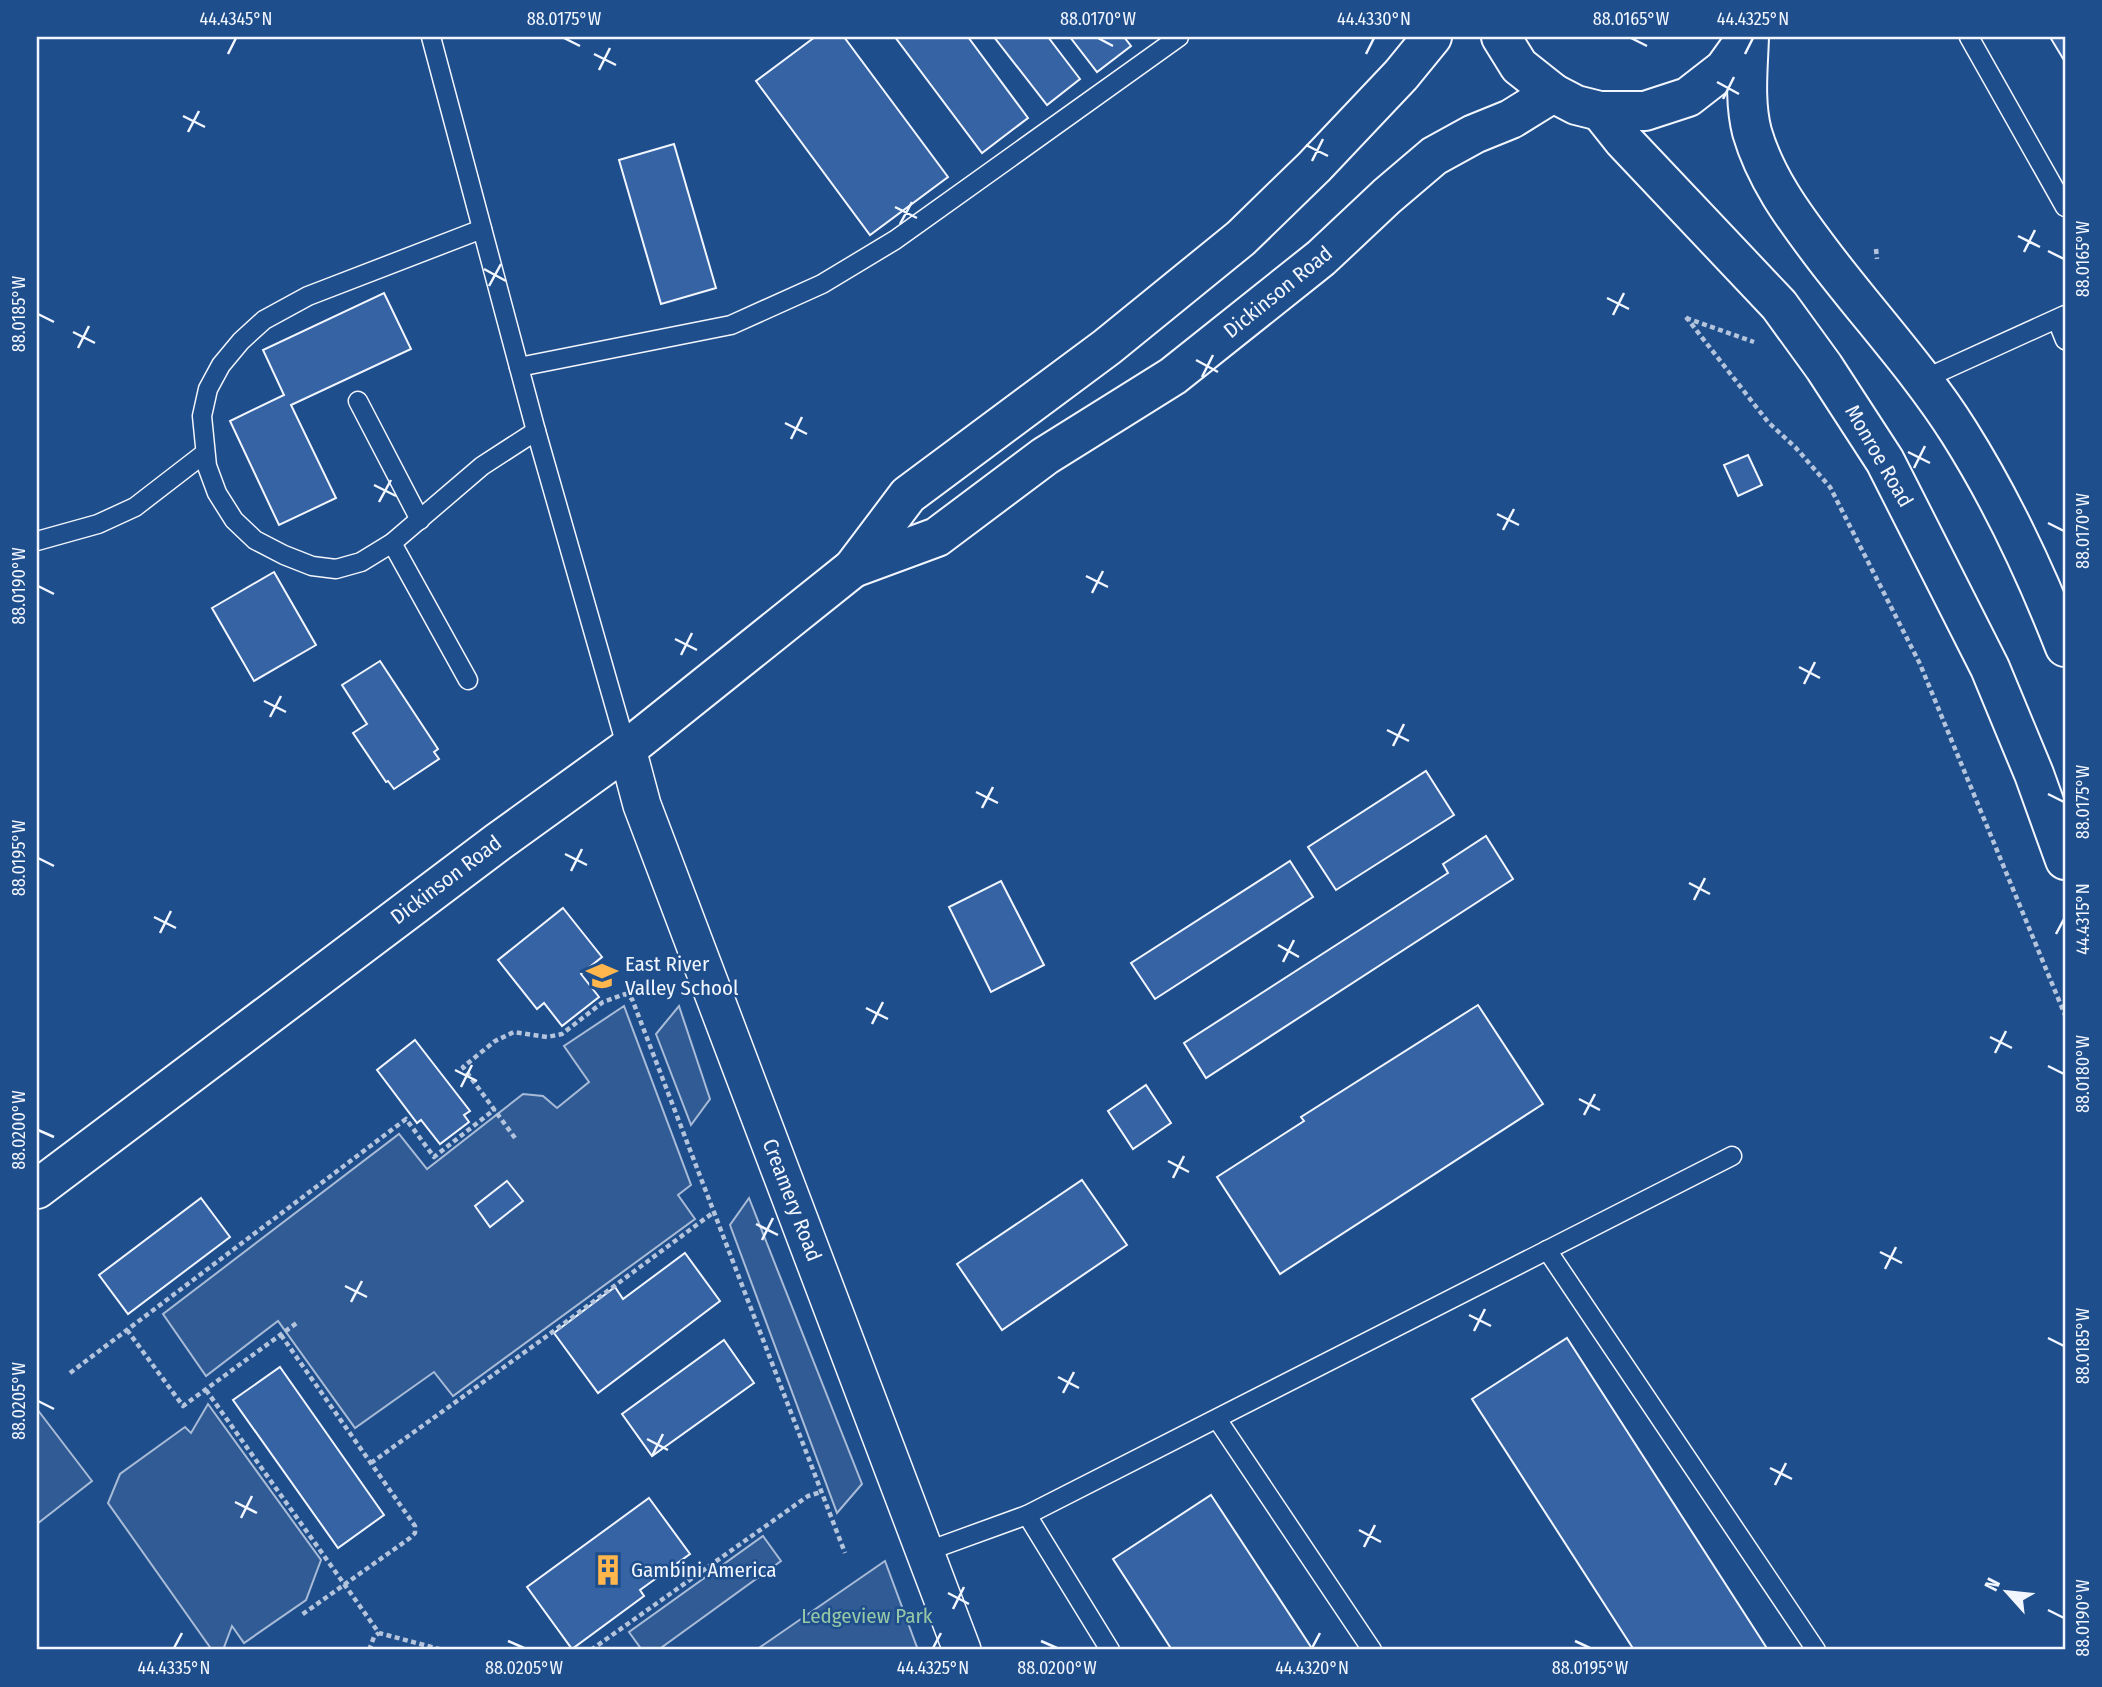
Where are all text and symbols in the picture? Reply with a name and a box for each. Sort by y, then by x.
text: 44.4345°N [199,8,273,30]
text: 88.0175°W [527,8,602,30]
text: 88.0170°W [1060,8,1136,30]
text: 44.4330°N [1337,8,1411,30]
text: 88.0165°W [1593,8,1670,30]
text: 44.4325°N [1717,8,1789,30]
text: 88.0165°W [2072,220,2094,297]
street label: Dickinson Road [1218,240,1338,344]
text: 88.0185°W [8,275,30,352]
street label: Monroe Road [1839,400,1919,512]
text: 88.0170°W [2072,493,2094,569]
text: 88.0190°W [8,547,30,625]
text: 88.0175°W [2072,764,2094,839]
text: 88.0195°W [8,819,30,896]
street label: Dickinson Road [385,830,507,930]
text: 44.4315°N [2072,883,2094,955]
place label: East River Valley School [625,951,739,1001]
school or university icon: East River Valley School [585,959,619,993]
text: 88.0180°W [2072,1035,2094,1113]
text: 88.0200°W [8,1090,30,1170]
street label: Creamery Road [757,1135,827,1265]
text: 88.0185°W [2072,1307,2094,1384]
text: 88.0205°W [8,1361,30,1440]
building icon: Gambini America [591,1553,625,1587]
place label: Gambini America [631,1557,777,1583]
north arrow [1972,1558,2042,1628]
text: N [1979,1574,2005,1595]
text: 88.0190°W [2072,1579,2094,1657]
park label: Ledgeview Park [801,1603,933,1629]
text: 44.4335°N [138,1657,210,1679]
text: 88.0205°W [485,1657,564,1679]
text: 44.4325°N [897,1657,969,1679]
text: 88.0200°W [1017,1657,1097,1679]
text: 44.4320°N [1275,1657,1349,1679]
text: 88.0195°W [1552,1657,1629,1679]

